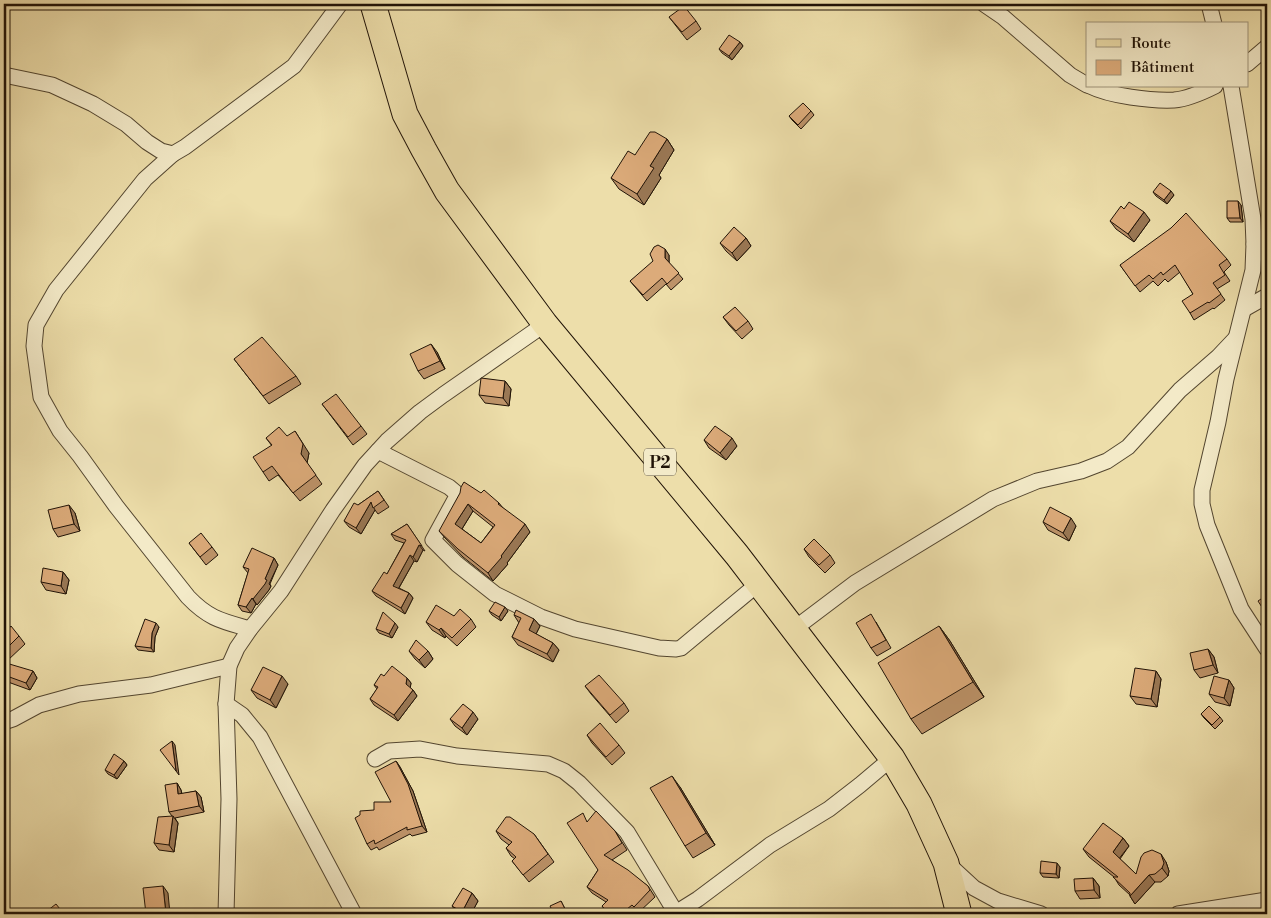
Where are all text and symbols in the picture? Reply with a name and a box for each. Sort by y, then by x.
legend [1086,22,1248,88]
text: Route [1131,34,1171,53]
text: Bâtiment [1130,58,1195,77]
road number: P2 [644,448,676,476]

